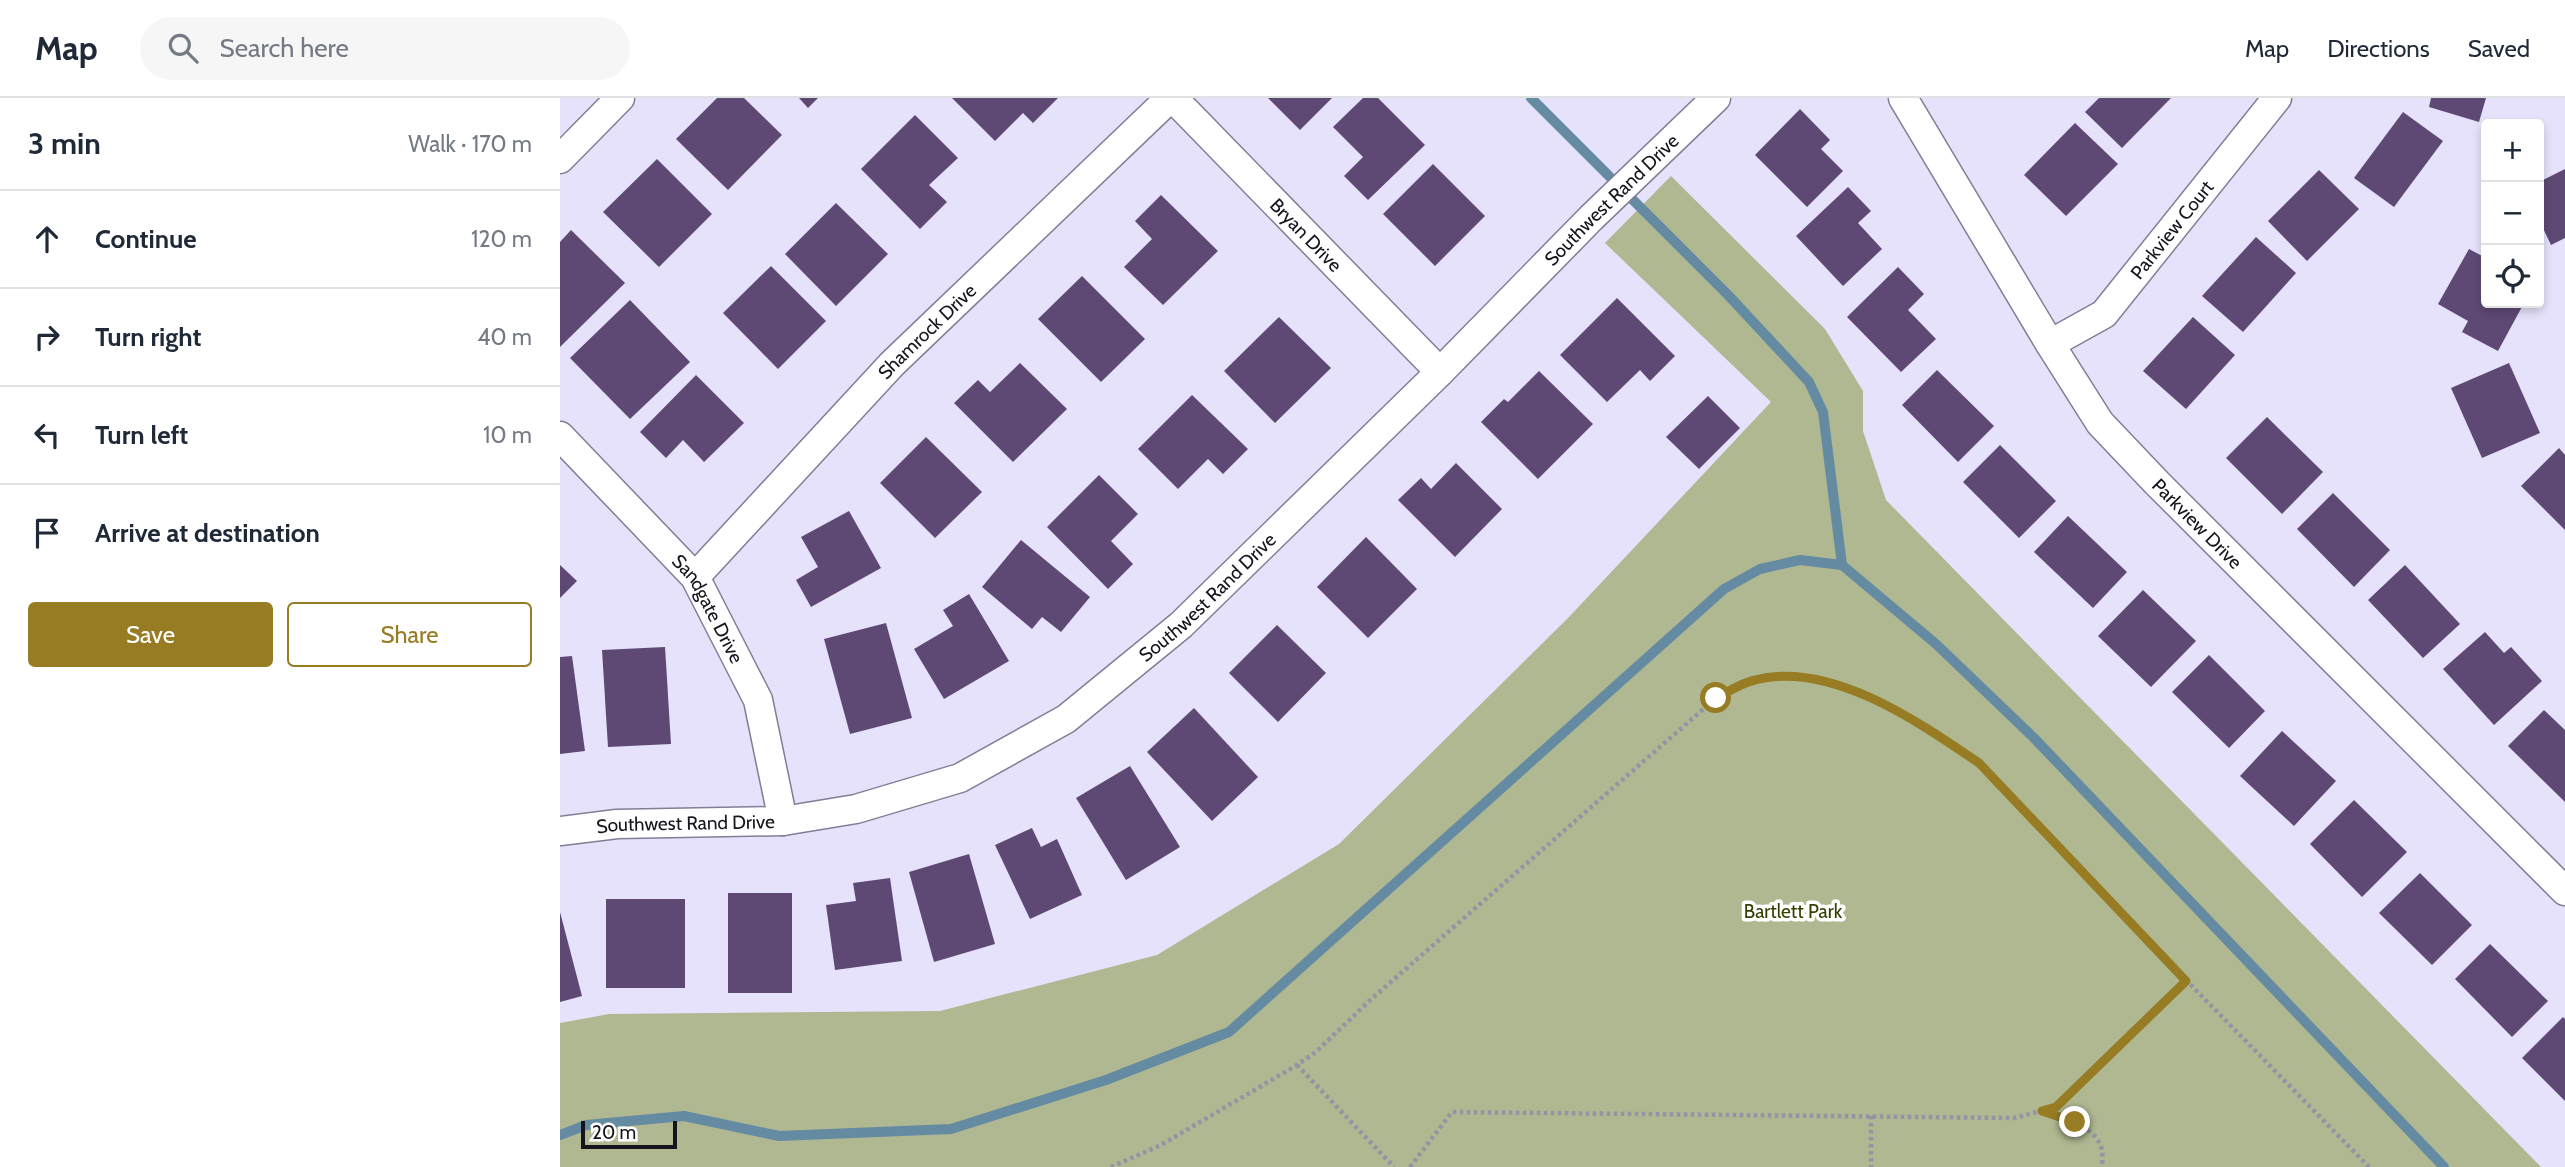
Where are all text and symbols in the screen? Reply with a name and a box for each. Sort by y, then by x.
search box [140,17,630,80]
text: Map [35,28,98,68]
icon: search [164,29,202,67]
text: Search here [220,32,349,64]
text: Map [2245,34,2289,63]
text: Directions [2327,34,2430,63]
text: Saved [2468,34,2530,63]
map controls [2481,119,2544,308]
button: + [2481,119,2544,182]
text: 3 min [28,125,101,162]
street label: Southwest Rand Drive [1540,129,1684,271]
text: Walk · 170 m [408,130,532,158]
street label: Parkview Court [2126,175,2219,284]
button: − [2481,182,2544,245]
street label: Bryan Drive [1265,194,1347,277]
icon: ahead [28,220,66,258]
text: Continue [95,223,197,255]
text: 120 m [471,225,532,253]
button: locate [2481,245,2544,308]
street label: Shamrock Drive [873,279,981,384]
icon: right [28,318,66,356]
text: Turn right [95,321,201,353]
text: 40 m [477,323,532,351]
icon: left [28,416,66,454]
text: Turn left [95,419,188,451]
text: 10 m [483,421,532,449]
street label: Parkview Drive [2147,474,2247,574]
icon: arrive [28,514,66,552]
text: Arrive at destination [95,517,320,549]
street label: Southwest Rand Drive [1134,528,1281,667]
street label: Sandgate Drive [667,549,748,667]
button: Save [28,602,273,667]
button: Share [287,602,532,667]
route start [1700,682,1731,713]
street label: Southwest Rand Drive [595,810,775,838]
park label: Bartlett Park [1744,900,1843,923]
route end [2059,1106,2090,1137]
scale bar [581,1118,677,1150]
text: 20 m [592,1121,636,1144]

